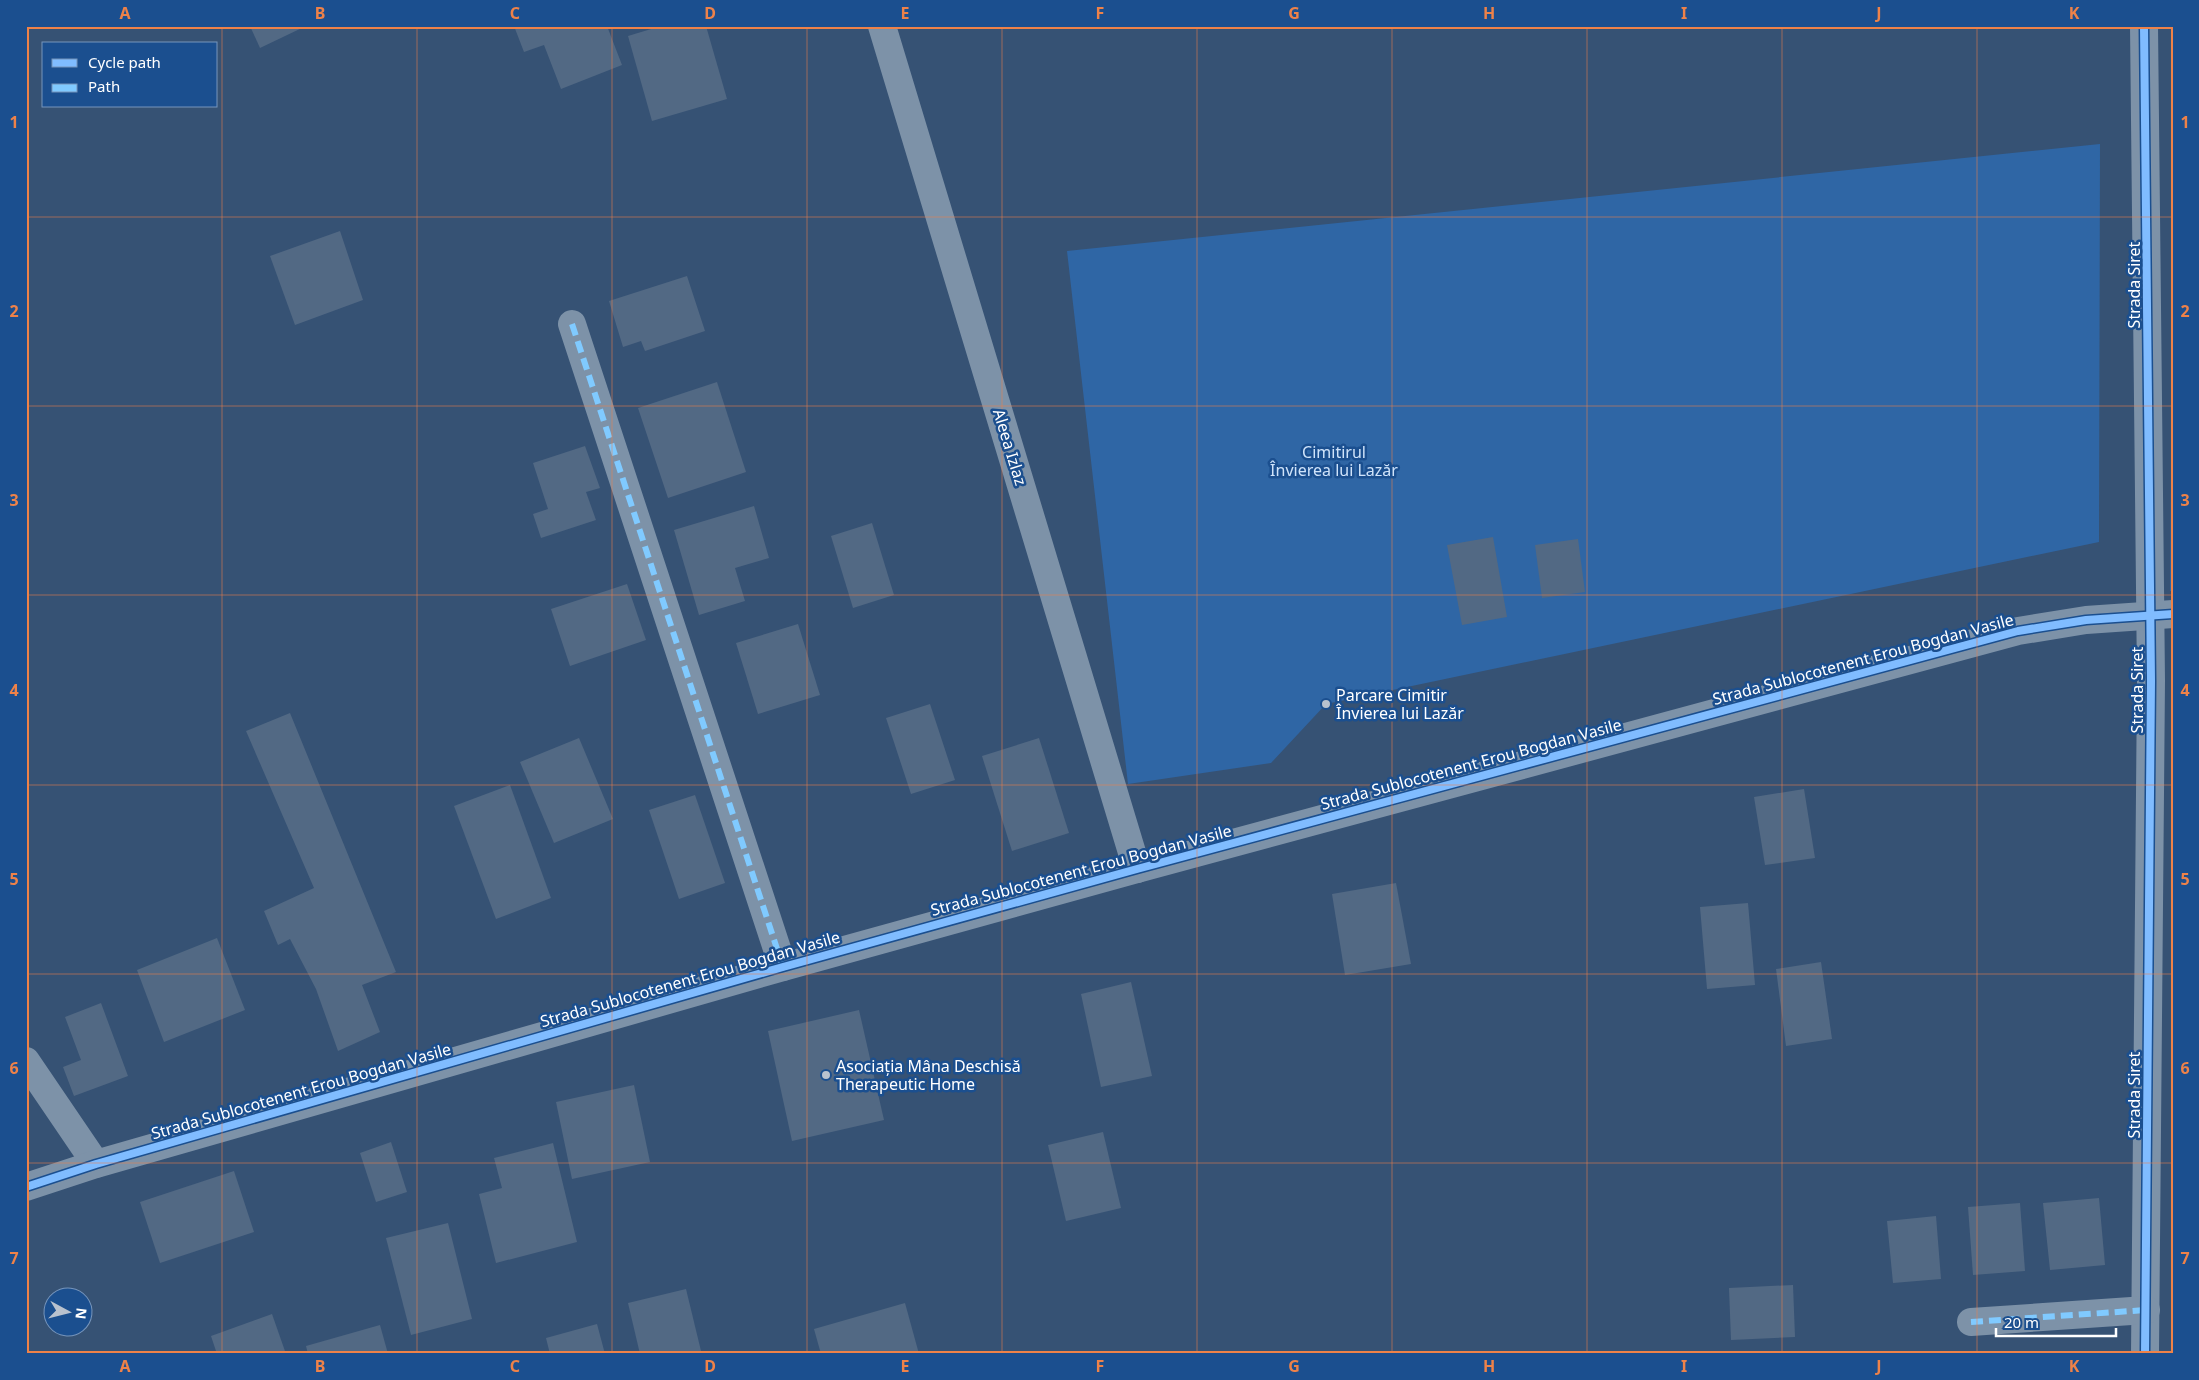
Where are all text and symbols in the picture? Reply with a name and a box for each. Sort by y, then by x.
text: A [119,2,131,24]
text: B [315,2,325,24]
text: C [510,2,520,24]
text: D [704,2,716,24]
text: E [901,2,910,24]
text: F [1096,2,1104,24]
text: G [1288,2,1300,24]
text: H [1483,2,1495,24]
text: I [1681,2,1687,24]
text: J [1874,2,1882,24]
text: K [2069,2,2080,24]
legend [42,42,218,108]
text: Cycle path [88,52,161,72]
text: Path [88,76,120,96]
text: 1 [9,111,19,133]
text: 1 [2180,111,2190,133]
street label: Strada Siret [2123,241,2145,328]
text: 2 [9,300,19,322]
text: 2 [2180,300,2190,322]
street label: Aleea Izlaz [988,406,1032,488]
park label: Cimitirul Învierea lui Lazăr [1270,441,1398,481]
text: 3 [9,489,19,511]
text: 3 [2180,489,2190,511]
street label: Strada Sublocotenent Erou Bogdan Vasile [1710,608,2016,710]
street label: Strada Siret [2126,646,2148,733]
text: 4 [9,679,19,701]
text: 4 [2180,679,2190,701]
place label: Parcare Cimitir Învierea lui Lazăr [1336,684,1464,724]
marker: Parcare Cimitir Învierea lui Lazăr [1320,698,1332,710]
street label: Strada Sublocotenent Erou Bogdan Vasile [1318,713,1624,815]
street label: Strada Sublocotenent Erou Bogdan Vasile [928,819,1234,921]
text: 5 [9,868,19,890]
text: 5 [2180,868,2190,890]
street label: Strada Sublocotenent Erou Bogdan Vasile [538,926,842,1032]
street label: Strada Sublocotenent Erou Bogdan Vasile [149,1038,453,1144]
street label: Strada Siret [2123,1051,2145,1138]
place label: Asociația Mâna Deschisă Therapeutic Home [836,1055,1021,1095]
text: 6 [9,1057,19,1079]
text: 6 [2180,1057,2190,1079]
marker: Asociația Mâna Deschisă Therapeutic Home [820,1069,832,1081]
text: 7 [9,1247,19,1269]
text: 7 [2180,1247,2190,1269]
north arrow [42,1288,92,1338]
scale bar [1996,1305,2116,1337]
text: N [71,1307,92,1320]
text: 20 m [2004,1312,2039,1332]
text: A [119,1355,131,1377]
text: B [315,1355,325,1377]
text: C [510,1355,520,1377]
text: D [704,1355,716,1377]
text: E [901,1355,910,1377]
text: F [1096,1355,1104,1377]
text: G [1288,1355,1300,1377]
text: H [1483,1355,1495,1377]
text: I [1681,1355,1687,1377]
text: J [1874,1355,1882,1377]
text: K [2069,1355,2080,1377]

